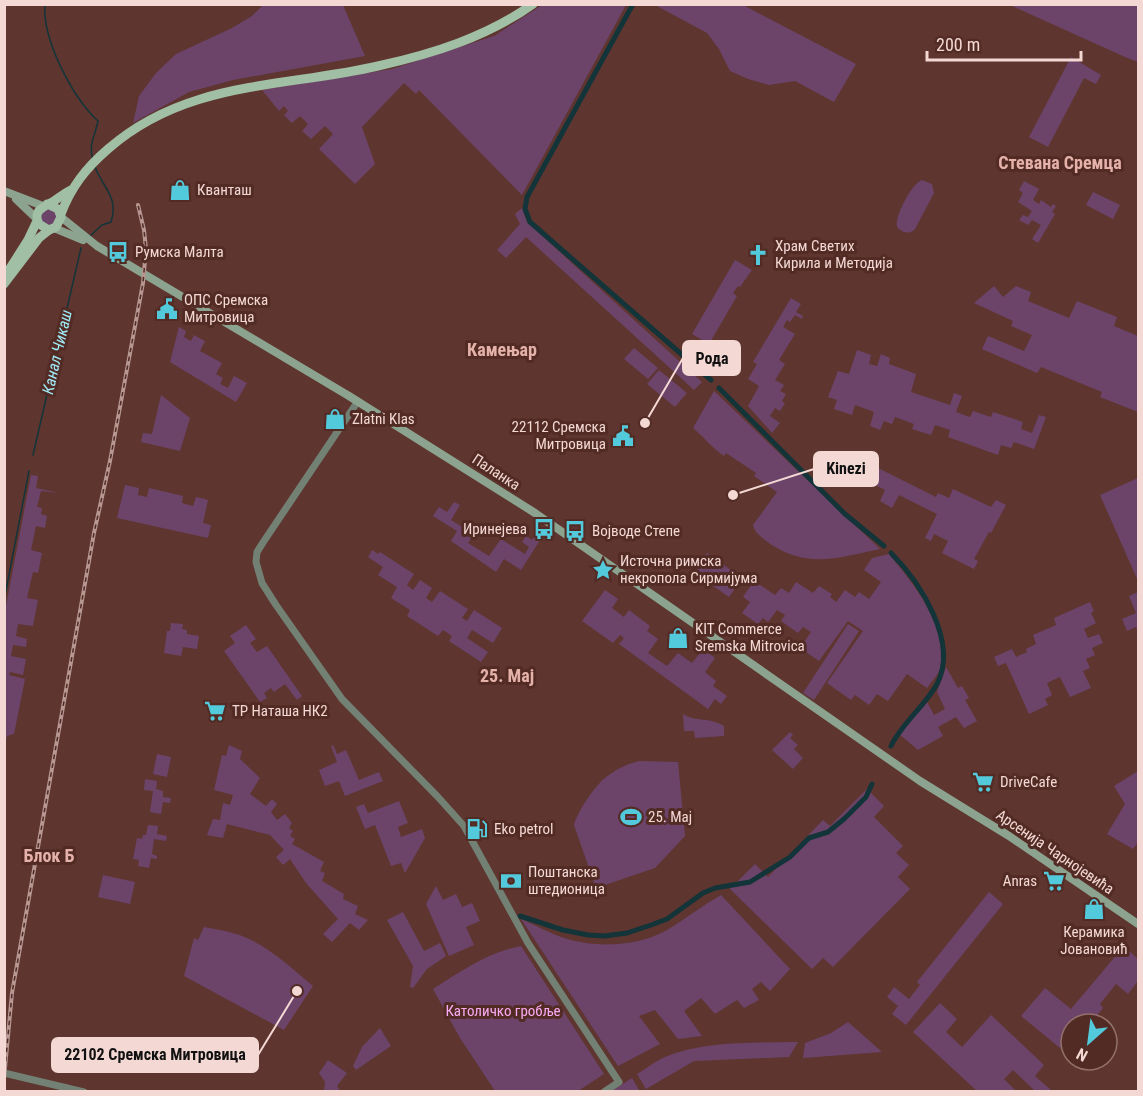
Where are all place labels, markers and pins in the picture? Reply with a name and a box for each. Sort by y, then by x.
shop icon: Кванташ [168,178,192,202]
place label: Кванташ [197,181,252,199]
place label: Храм Светих Кирила и Методија [775,237,893,272]
bus stop icon: Румска Малта [106,240,130,264]
place label: Румска Малта [135,243,224,261]
church icon: Храм Светих Кирила и Методија [746,243,770,267]
place label: ОПС Сремска Митровица [184,291,268,326]
public building icon: ОПС Сремска Митровица [155,297,179,321]
callout: Рода [683,341,740,375]
shop icon: Zlatni Klas [323,407,347,431]
place label: Zlatni Klas [352,410,415,428]
place label: 22112 Сремска Митровица [512,418,606,453]
public building icon: 22112 Сремска Митровица [611,424,635,448]
callout: Kinezi [814,452,878,486]
bus stop icon: Иринејева [532,517,556,541]
bus stop icon: Војводе Степе [563,519,587,543]
place label: Иринејева [463,520,527,538]
place label: Војводе Степе [592,522,680,540]
place label: Источна римска некропола Сирмијума [620,552,757,587]
place icon: Источна римска некропола Сирмијума [591,558,615,582]
place label: KIT Commerce Sremska Mitrovica [695,620,805,655]
shop icon: KIT Commerce Sremska Mitrovica [666,626,690,650]
supermarket icon: ТР Наташа НК2 [203,699,227,723]
place label: ТР Наташа НК2 [232,702,328,720]
supermarket icon: DriveCafe [971,770,995,794]
place label: DriveCafe [1000,773,1057,791]
sports icon: 25. Maj [619,805,643,829]
place label: 25. Maj [648,808,692,826]
fuel station icon: Eko petrol [465,817,489,841]
place label: Eko petrol [494,820,553,838]
place label: Поштанска штедионица [528,863,605,898]
bank icon: Поштанска штедионица [499,869,523,893]
supermarket icon: Anras [1042,869,1066,893]
place label: Anras [1003,872,1037,890]
shop icon: Керамика Јовановић [1082,897,1106,921]
place label: Керамика Јовановић [1060,923,1128,958]
callout: 22102 Сремска Митровица [52,1038,258,1072]

